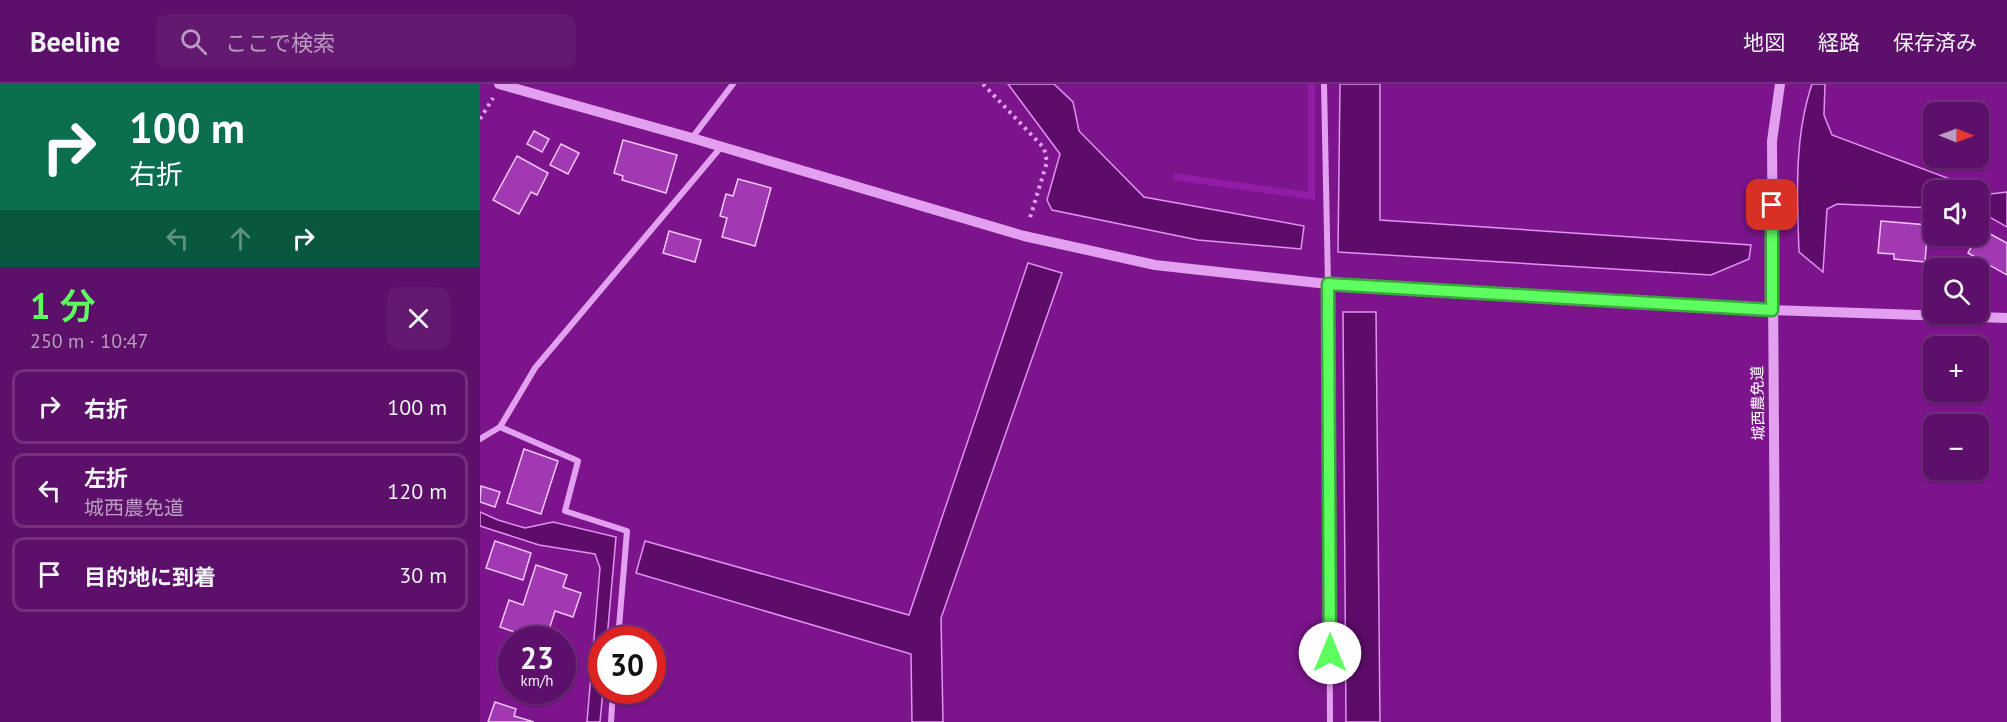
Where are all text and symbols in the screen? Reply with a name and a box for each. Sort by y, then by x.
search box [156,14,576,68]
text: Beeline [30,23,120,60]
icon: search [177,25,210,58]
text: ここで検索 [225,29,335,57]
text: 地図 [1743,29,1785,56]
text: 経路 [1818,29,1860,56]
text: 保存済み [1893,29,1977,56]
text: 100 m [129,100,245,155]
north arrow [1923,102,1989,168]
map controls [1923,102,1989,480]
icon: right [30,108,108,186]
text: 右折 [129,157,183,191]
pin [1746,179,1797,230]
button: sound [1923,180,1989,246]
icon: arrive [1755,188,1788,221]
icon: left [161,222,194,255]
icon: ahead [224,222,257,255]
icon: right [287,222,320,255]
button: search [1923,258,1989,324]
text: 1 分 [30,282,96,329]
button: close [387,287,450,350]
text: 250 m · 10:47 [30,328,148,354]
button: + [1923,336,1989,402]
street label: 城西農免道 [1747,365,1768,441]
icon: right [33,390,66,423]
text: 100 m [387,393,447,421]
text: 右折 [84,395,128,423]
button: − [1923,414,1989,480]
text: 左折 [84,464,128,492]
icon: left [33,474,66,507]
text: 120 m [387,477,447,505]
text: 城西農免道 [84,495,184,521]
icon: arrive [33,558,66,591]
text: 30 m [399,561,447,589]
text: 目的地に到着 [84,563,216,591]
position arrow [1298,621,1362,685]
speed limit sign: 30 [588,626,666,704]
text: 23 [520,638,554,677]
text: km/h [521,671,553,690]

